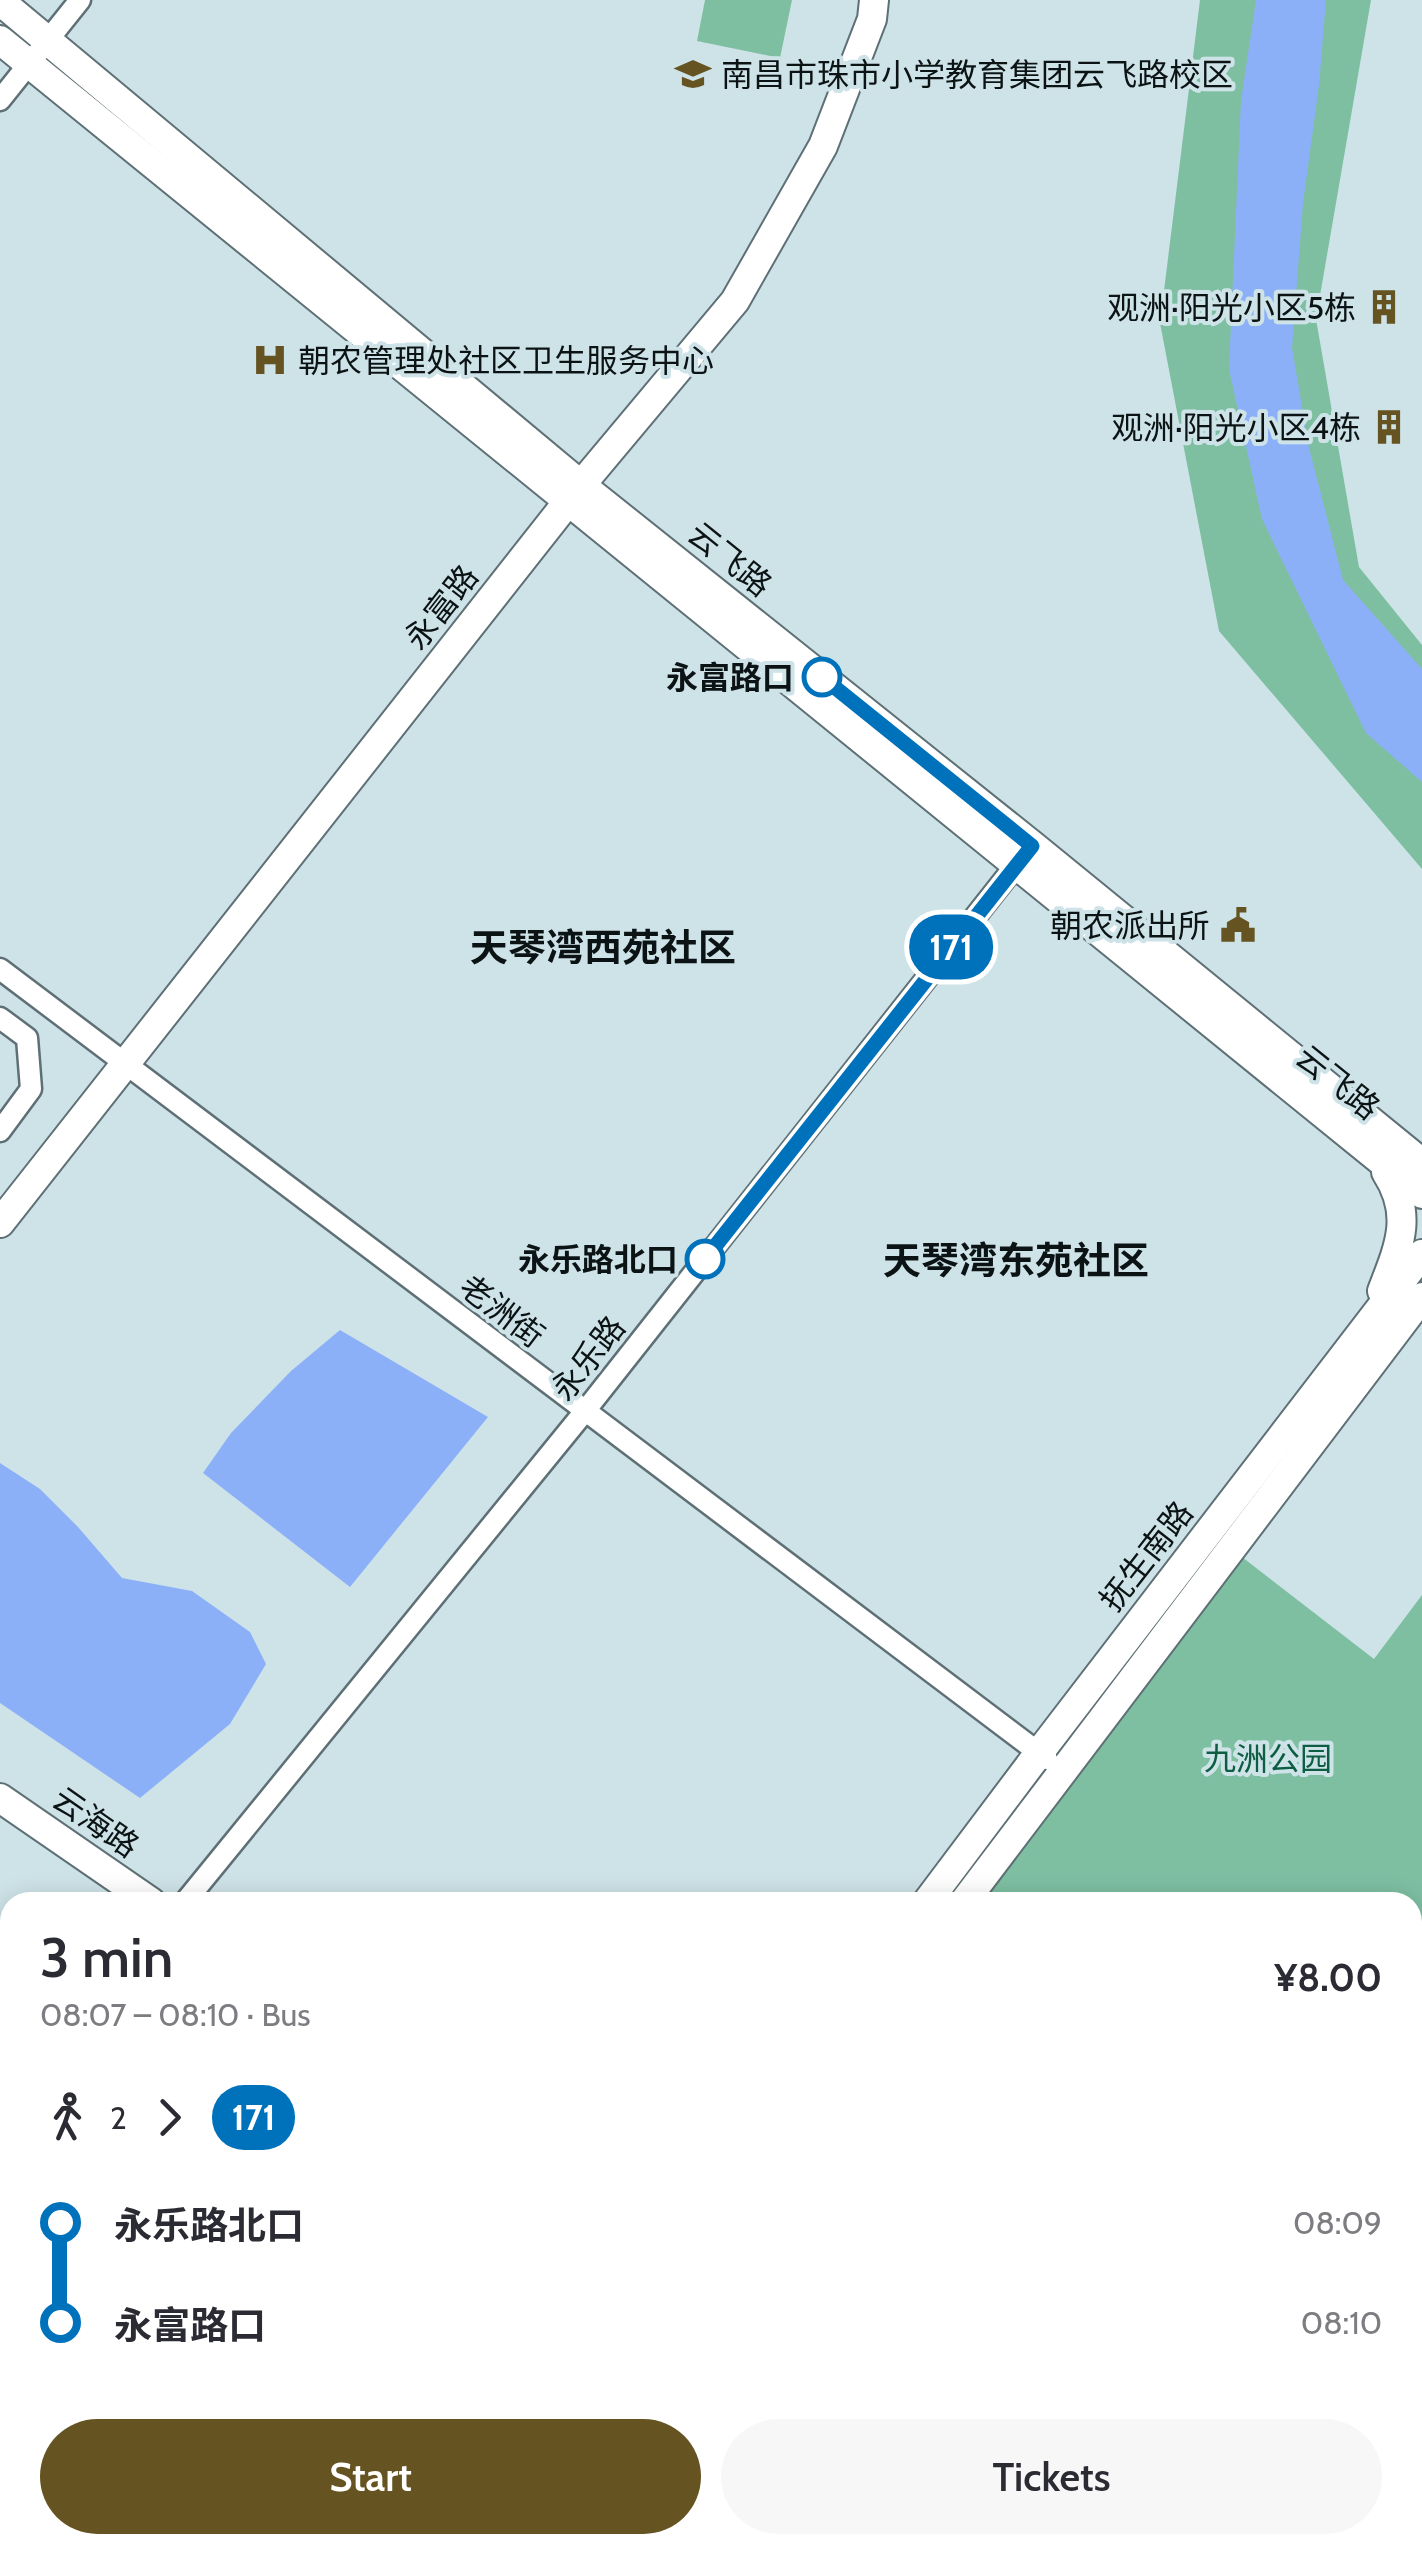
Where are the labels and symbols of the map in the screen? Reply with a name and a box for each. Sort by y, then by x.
school or university icon: 南昌市珠市小学教育集团云飞路校区 [674,55,712,93]
place label: 南昌市珠市小学教育集团云飞路校区 [721,55,1233,94]
place label: 观洲·阳光小区5栋 [1107,288,1356,327]
building icon: 观洲·阳光小区5栋 [1365,288,1403,326]
hospital icon: 朝农管理处社区卫生服务中心 [251,341,289,379]
place label: 朝农管理处社区卫生服务中心 [298,341,714,380]
place label: 观洲·阳光小区4栋 [1111,408,1361,447]
building icon: 观洲·阳光小区4栋 [1370,408,1408,446]
street label: 云飞路 [680,514,780,604]
street label: 永富路 [396,557,486,657]
place label: 永富路口 [666,658,794,697]
marker: 永富路口 [803,658,841,696]
place label: 朝农派出所 [1050,906,1210,945]
public building icon: 朝农派出所 [1219,906,1257,944]
line badge: 171 [894,914,1008,980]
district label: 天琴湾西苑社区 [470,924,736,971]
street label: 云飞路 [1288,1037,1388,1127]
district label: 天琴湾东苑社区 [883,1237,1149,1284]
place label: 永乐路北口 [518,1240,678,1279]
marker: 永乐路北口 [686,1240,724,1278]
street label: 老洲街 [452,1267,552,1355]
street label: 永乐路 [543,1308,633,1408]
street label: 抚生南路 [1091,1494,1201,1618]
park label: 九洲公园 [1204,1739,1332,1778]
street label: 云海路 [45,1778,147,1866]

